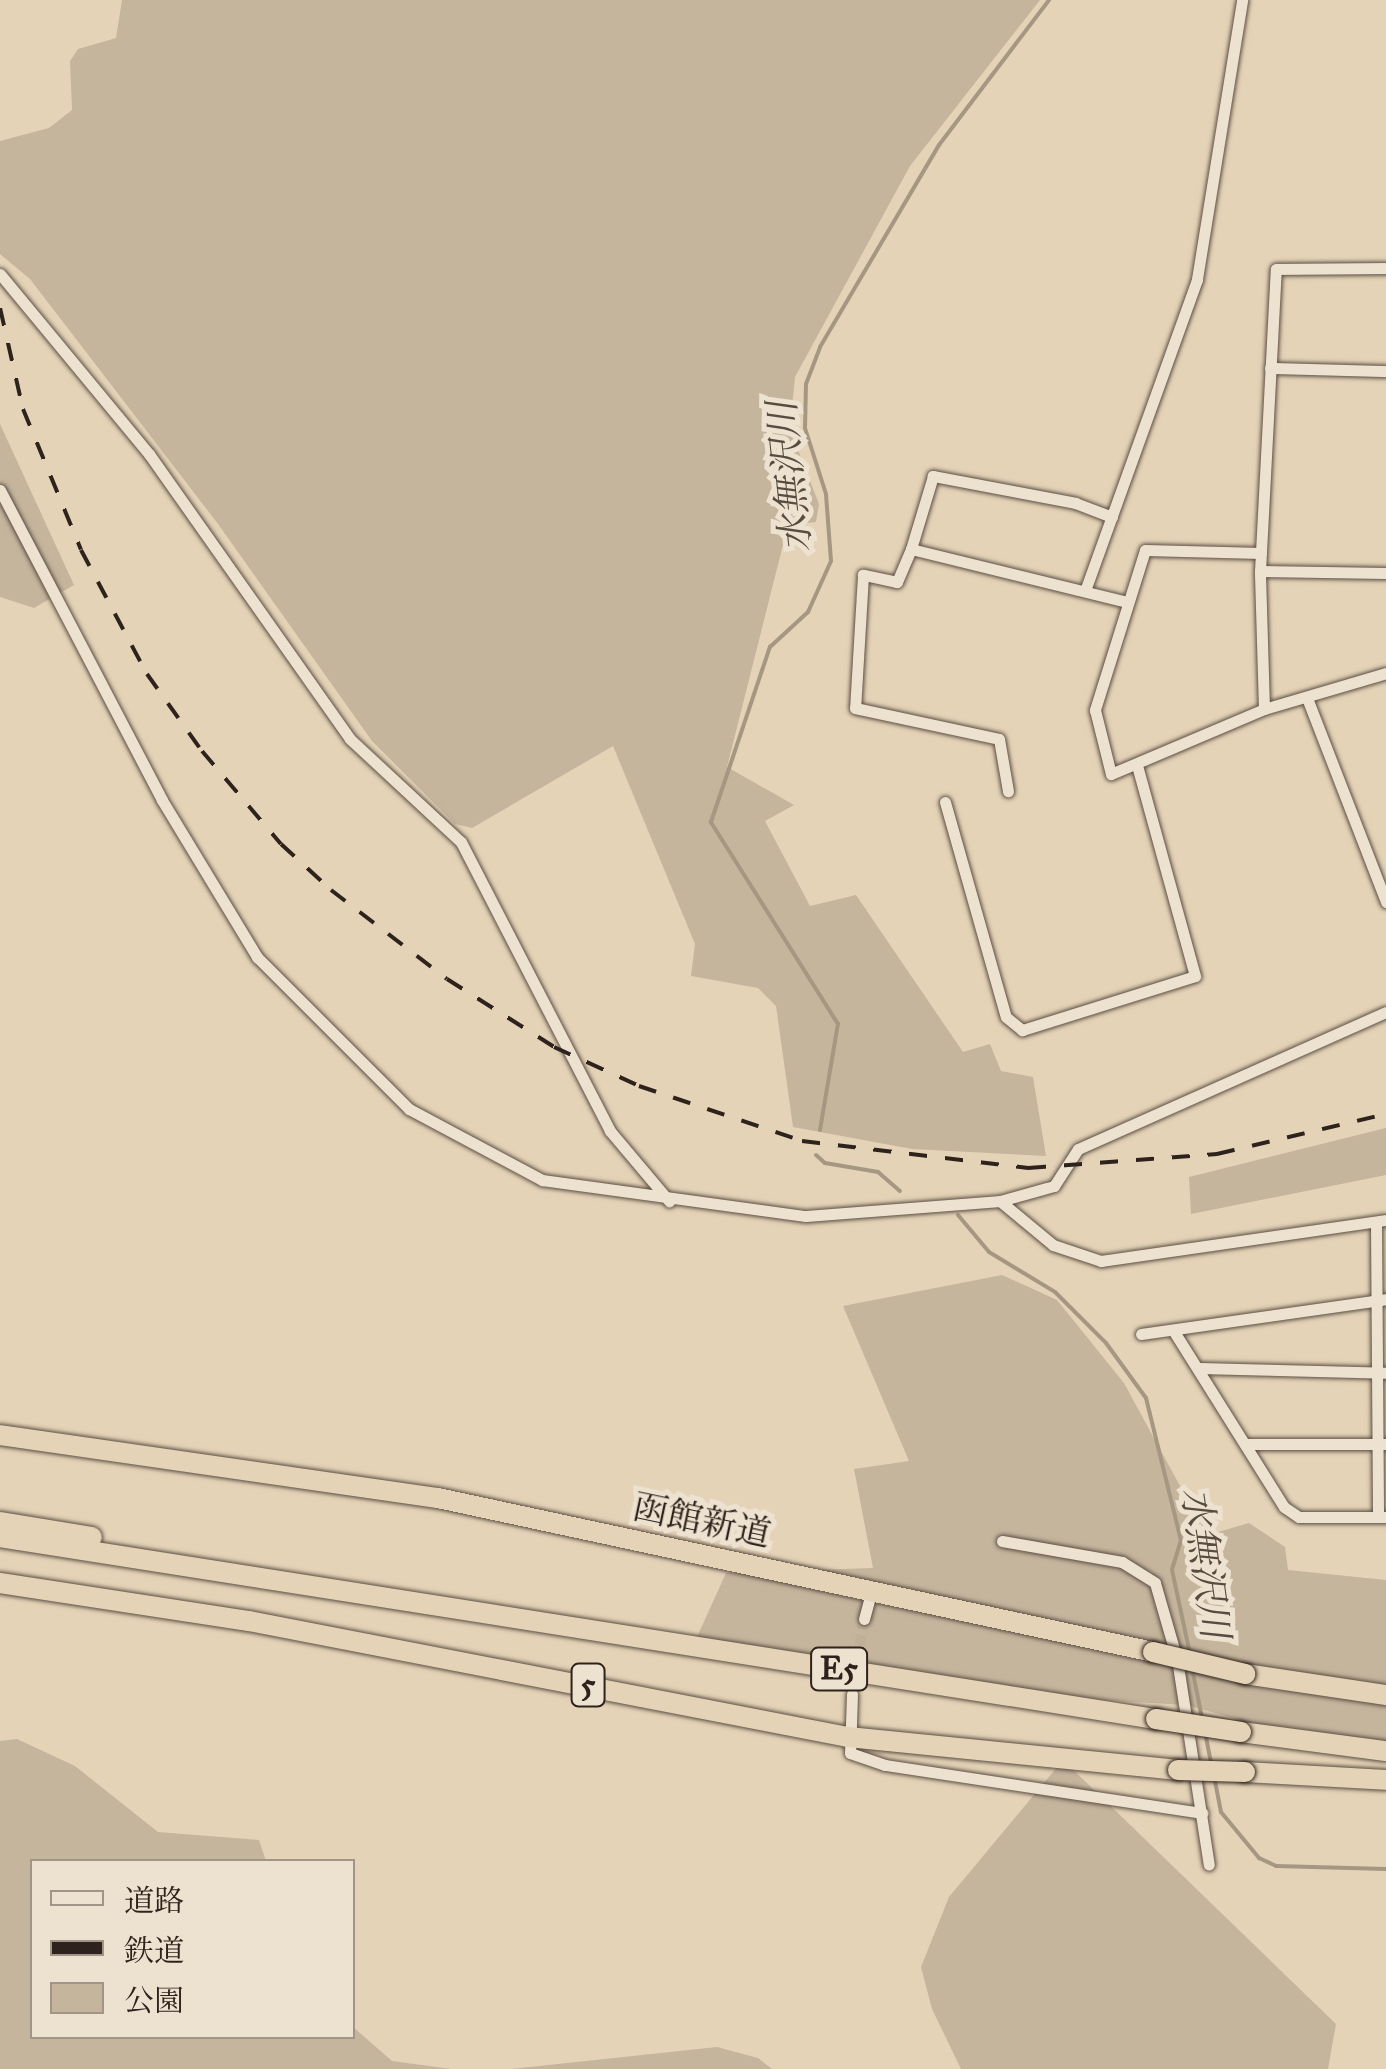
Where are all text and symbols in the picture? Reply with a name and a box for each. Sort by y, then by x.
water label: 水無沢川 [759,399,821,555]
water label: 水無沢川 [1172,1485,1238,1641]
street label: 函館新道 [629,1486,775,1556]
road number: E5 [809,1642,869,1696]
road number: 5 [570,1658,606,1712]
legend [30,1859,355,2039]
text: 道路 [124,1883,184,1919]
text: 鉄道 [124,1933,184,1969]
text: 公園 [124,1983,184,2019]

